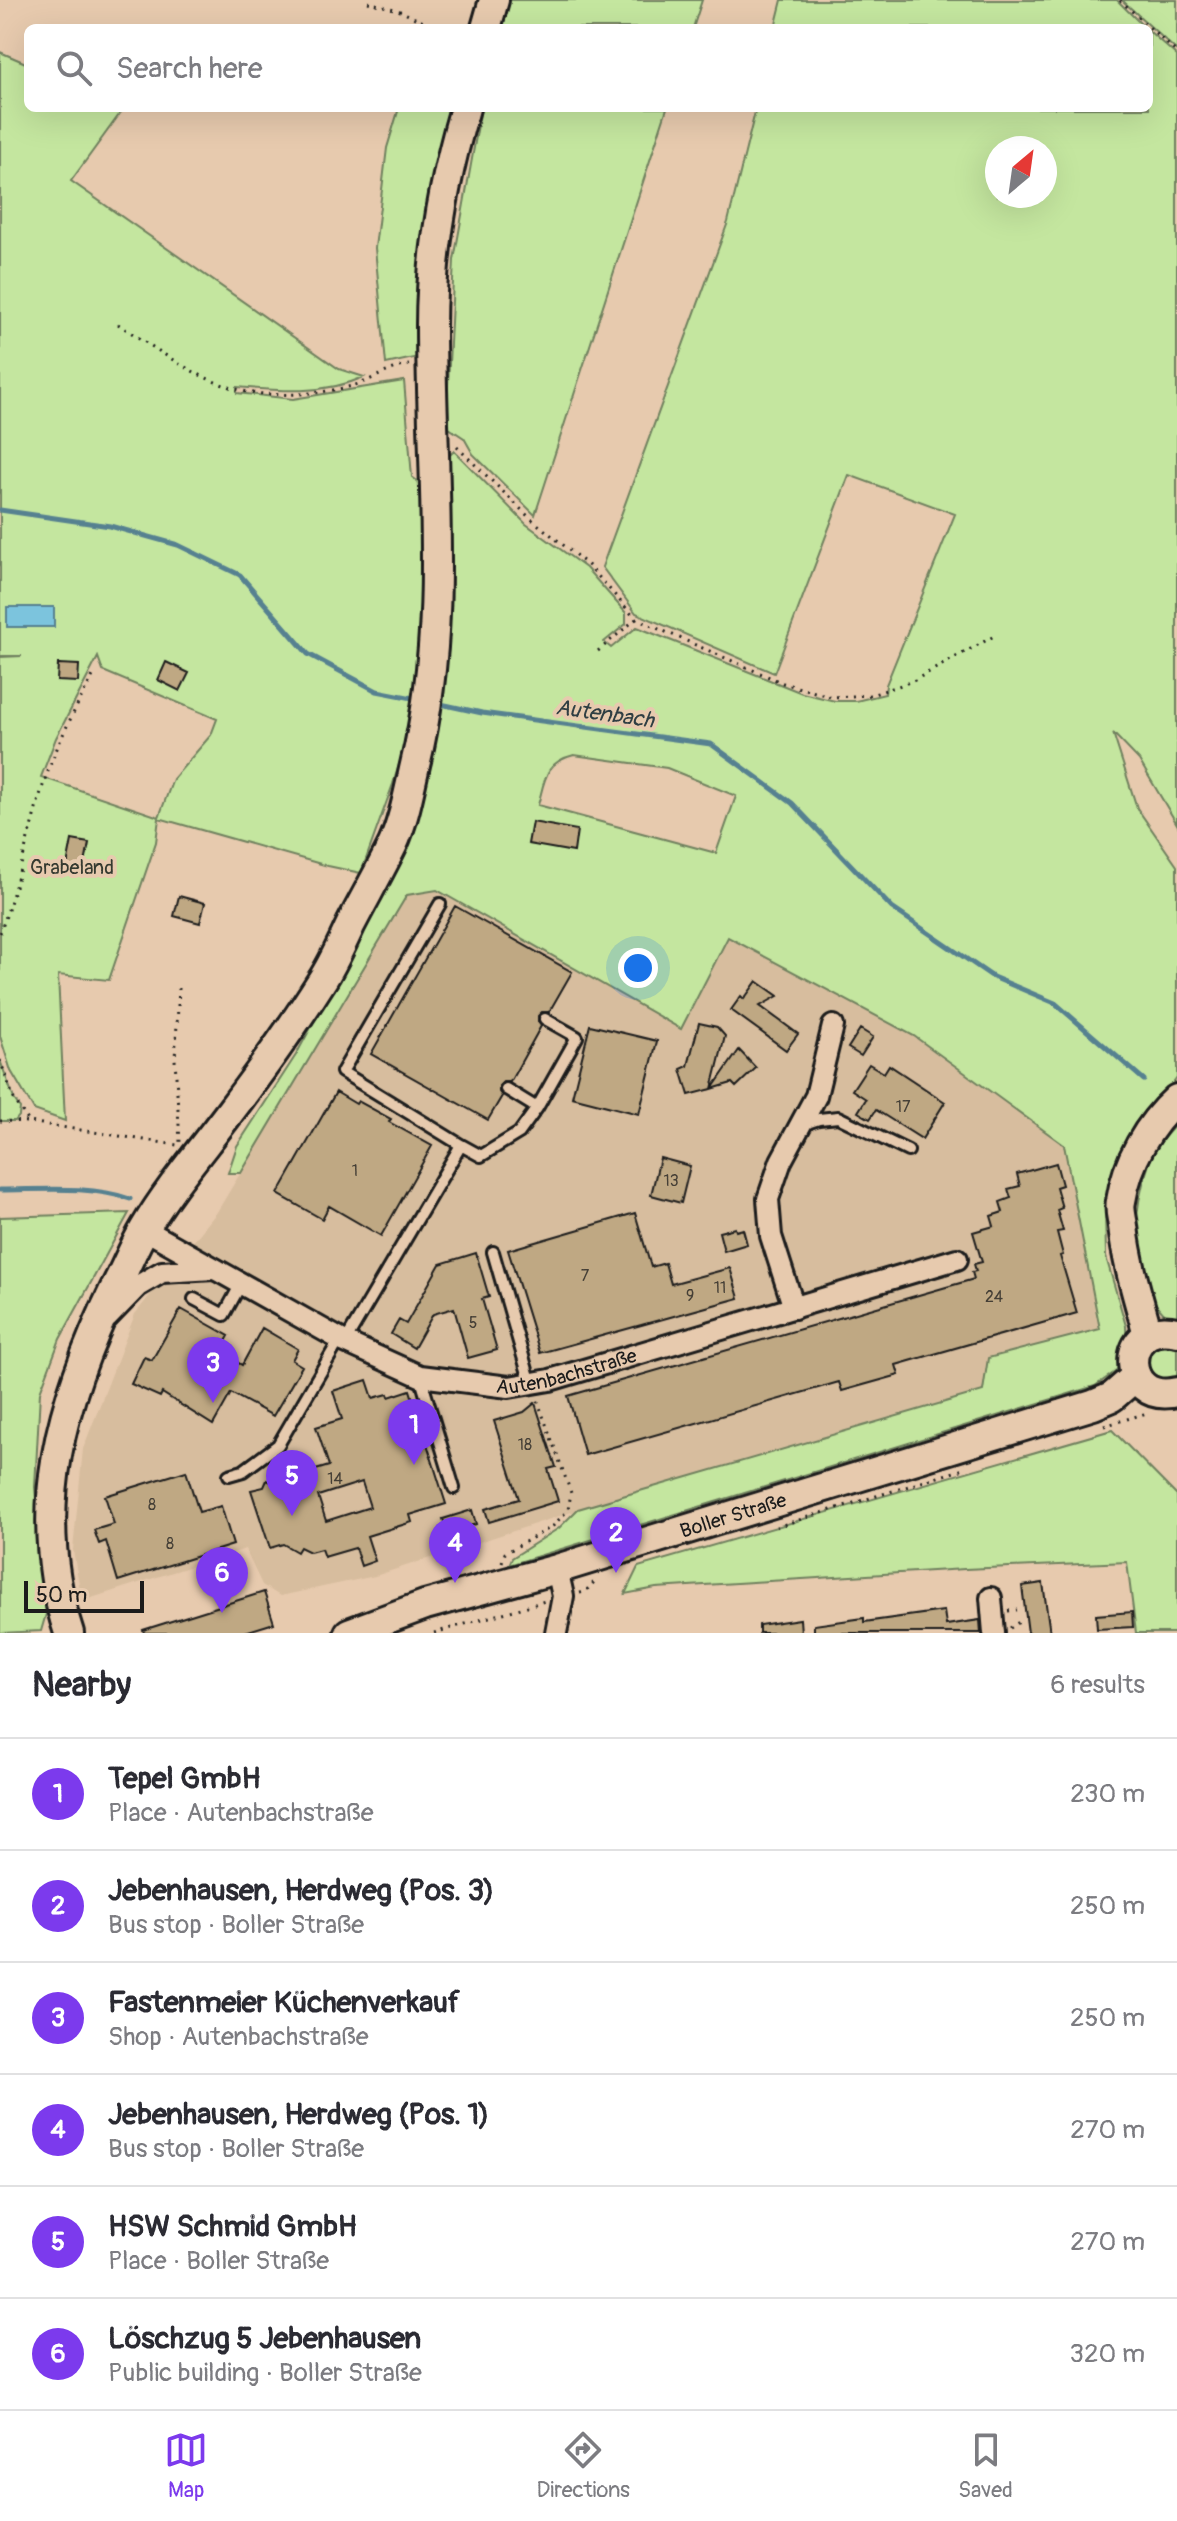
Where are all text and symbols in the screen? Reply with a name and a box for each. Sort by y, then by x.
search box [24,24,1153,112]
icon: search [52,46,96,90]
text: Search here [116,50,263,87]
north arrow [985,136,1057,208]
water label: Autenbach [554,693,657,735]
park label: Grabeland [30,855,114,880]
your location [618,948,658,988]
house number: 17 [896,1097,911,1117]
house number: 1 [352,1161,358,1181]
house number: 13 [663,1171,679,1191]
house number: 7 [581,1266,590,1286]
house number: 11 [714,1278,726,1298]
house number: 9 [686,1286,694,1306]
house number: 24 [985,1287,1003,1307]
house number: 5 [469,1313,477,1333]
pin: 3 [187,1337,239,1403]
street label: Autenbachstraße [495,1343,640,1400]
pin: 1 [388,1399,440,1465]
house number: 18 [518,1435,532,1455]
pin: 5 [266,1450,318,1516]
house number: 14 [327,1469,343,1489]
street label: Boller Straße [677,1488,790,1544]
house number: 8 [148,1495,156,1515]
pin: 2 [590,1507,642,1573]
pin: 4 [429,1517,481,1583]
house number: 8 [166,1534,174,1554]
pin: 6 [196,1547,248,1613]
scale bar [24,1577,144,1613]
text: 50 m [36,1581,87,1609]
text: Nearby [32,1664,131,1707]
text: 6 results [1050,1669,1145,1701]
text: Tepel GmbH [108,1760,261,1797]
text: 1 [53,1778,63,1810]
text: 230 m [1070,1778,1145,1810]
text: Place · Autenbachstraße [108,1797,373,1829]
text: Jebenhausen, Herdweg (Pos. 3) [108,1872,494,1909]
text: 2 [51,1890,65,1922]
text: 250 m [1070,1890,1145,1922]
text: Bus stop · Boller Straße [108,1909,364,1941]
text: Fastenmeier Küchenverkauf [108,1984,460,2021]
text: 3 [51,2002,65,2034]
text: 250 m [1070,2002,1145,2034]
text: Shop · Autenbachstraße [108,2021,369,2053]
text: Jebenhausen, Herdweg (Pos. 1) [108,2096,489,2133]
text: 4 [50,2114,66,2146]
text: 270 m [1070,2114,1145,2146]
text: Bus stop · Boller Straße [108,2133,364,2165]
text: HSW Schmid GmbH [108,2208,357,2245]
text: 5 [51,2226,65,2258]
text: 270 m [1070,2226,1145,2258]
text: Place · Boller Straße [108,2245,329,2277]
text: Löschzug 5 Jebenhausen [108,2320,421,2357]
text: 6 [50,2338,66,2370]
text: 320 m [1069,2338,1145,2370]
text: Public building · Boller Straße [108,2357,422,2389]
tab: Map [164,2428,208,2504]
tab: Directions [537,2428,630,2504]
tab: Saved [958,2428,1013,2504]

